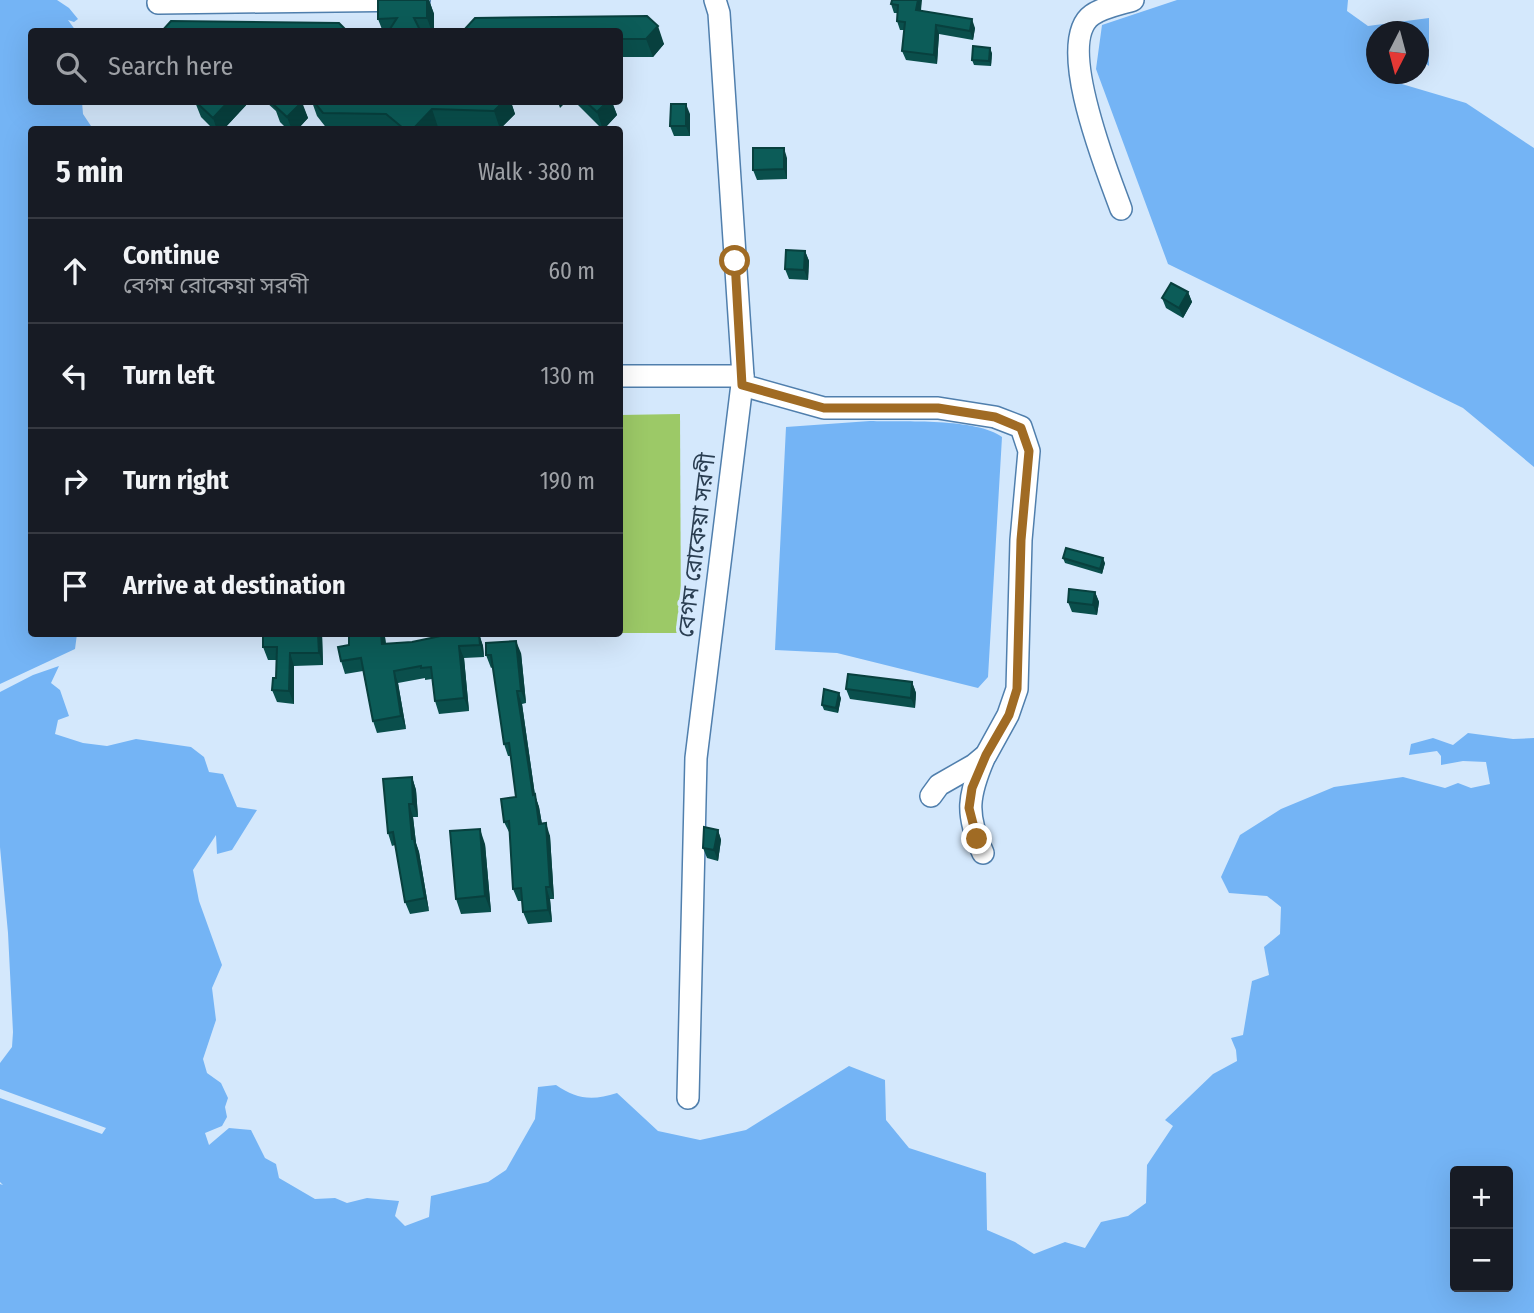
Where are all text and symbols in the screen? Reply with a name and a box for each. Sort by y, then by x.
north arrow [1366,21,1429,84]
search box [28,28,623,105]
icon: search [52,48,90,86]
text: Search here [108,51,233,82]
text: 5 min [56,154,123,190]
text: Walk · 380 m [478,158,595,186]
text: Continue [123,240,220,271]
route start [719,245,750,276]
icon: ahead [56,252,94,290]
text: 60 m [549,257,595,285]
text: বেগম রোকেয়া সরণী [123,271,309,299]
icon: left [56,357,94,395]
text: Turn left [123,360,215,391]
text: 130 m [541,362,595,390]
street label: বেগম রোকেয়া সরণী [671,450,721,639]
icon: right [56,462,94,500]
text: Turn right [123,465,229,496]
text: 190 m [540,467,595,495]
icon: arrive [56,567,94,605]
text: Arrive at destination [123,570,346,601]
route end [961,823,992,854]
map controls [1450,1166,1513,1292]
button: + [1450,1166,1513,1229]
button: − [1450,1229,1513,1292]

